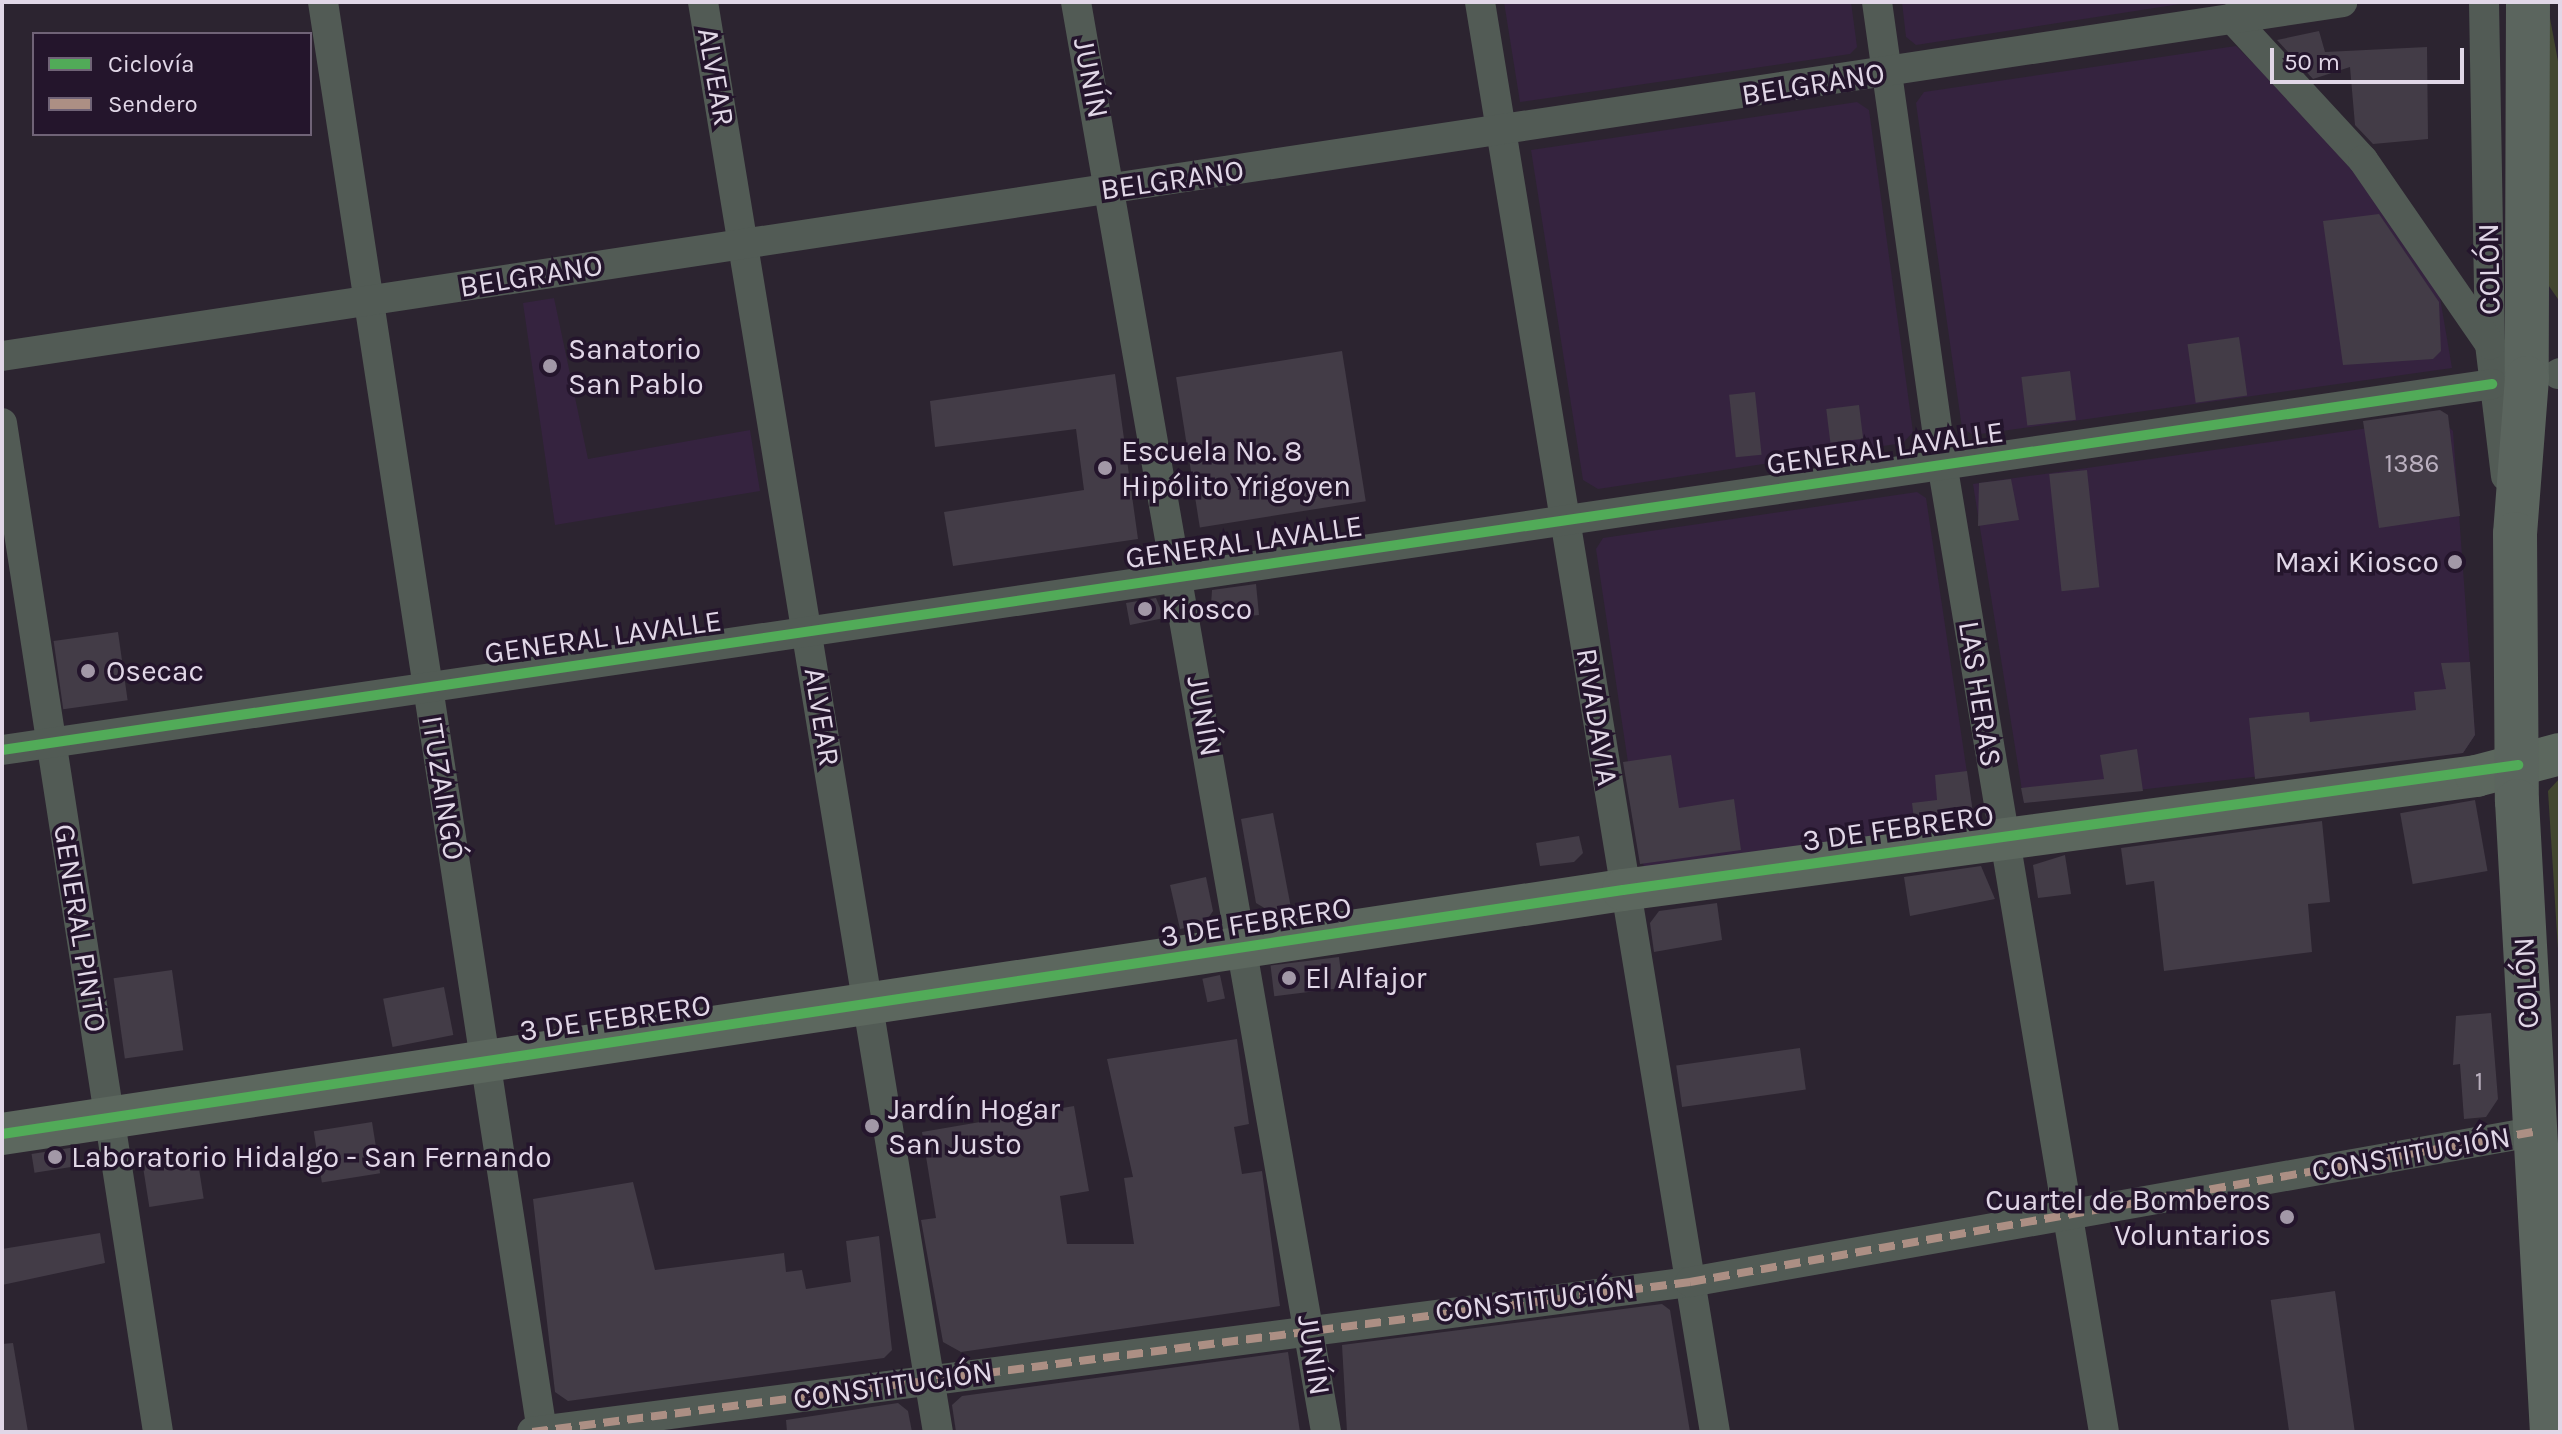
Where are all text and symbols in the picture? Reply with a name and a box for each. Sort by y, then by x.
street label: ALVEAR [690,25,742,129]
legend [32,32,312,136]
scale bar [2274,32,2468,82]
street label: JUNÍN [1066,35,1116,121]
text: 50 m [2284,48,2340,76]
text: Ciclovía [108,50,195,78]
street label: BELGRANO [1739,55,1887,113]
text: Sendero [108,90,198,118]
street label: BELGRANO [1098,152,1246,208]
street label: COLÓN [2470,223,2508,315]
street label: BELGRANO [457,247,605,305]
place label: Sanatorio San Pablo [568,331,704,402]
marker: Sanatorio San Pablo [539,355,561,377]
street label: GENERAL LAVALLE [1764,414,2006,482]
place label: Escuela No. 8 Hipólito Yrigoyen [1121,433,1351,504]
house number: 1386 [2385,448,2439,480]
marker: Escuela No. 8 Hipólito Yrigoyen [1096,459,1114,477]
street label: GENERAL LAVALLE [1123,508,1365,576]
place label: Maxi Kiosco [2274,544,2439,580]
marker: Maxi Kiosco [2446,553,2464,571]
place label: Kiosco [1161,591,1252,627]
marker: Kiosco [1136,600,1154,618]
street label: GENERAL LAVALLE [482,603,724,671]
street label: LAS HERAS [1951,619,2009,769]
street label: RIVADAVIA [1568,646,1626,788]
place label: Osecac [106,653,204,689]
marker: Osecac [77,660,99,682]
street label: ALVEAR [796,665,848,769]
street label: JUNÍN [1179,673,1229,759]
street label: ITUZAINGÓ [414,713,472,863]
street label: 3 DE FEBRERO [1800,797,1996,859]
street label: GENERAL PINTO [46,821,114,1035]
street label: 3 DE FEBRERO [1158,889,1354,955]
street label: COLÓN [2506,936,2546,1030]
place label: El Alfajor [1305,960,1426,996]
marker: El Alfajor [1280,969,1298,987]
street label: 3 DE FEBRERO [517,987,713,1049]
house number: 1 [2475,1066,2483,1098]
place label: Jardín Hogar San Justo [888,1091,1060,1162]
marker: Jardín Hogar San Justo [863,1117,881,1135]
street label: CONSTITUCIÓN [2309,1119,2513,1189]
place label: Laboratorio Hidalgo - San Fernando [71,1139,552,1175]
marker: Laboratorio Hidalgo - San Fernando [46,1148,64,1166]
place label: Cuartel de Bomberos Voluntarios [1985,1182,2271,1252]
marker: Cuartel de Bomberos Voluntarios [2278,1208,2296,1226]
street label: CONSTITUCIÓN [1433,1270,1637,1330]
street label: JUNÍN [1290,1312,1338,1398]
street label: CONSTITUCIÓN [791,1353,995,1417]

